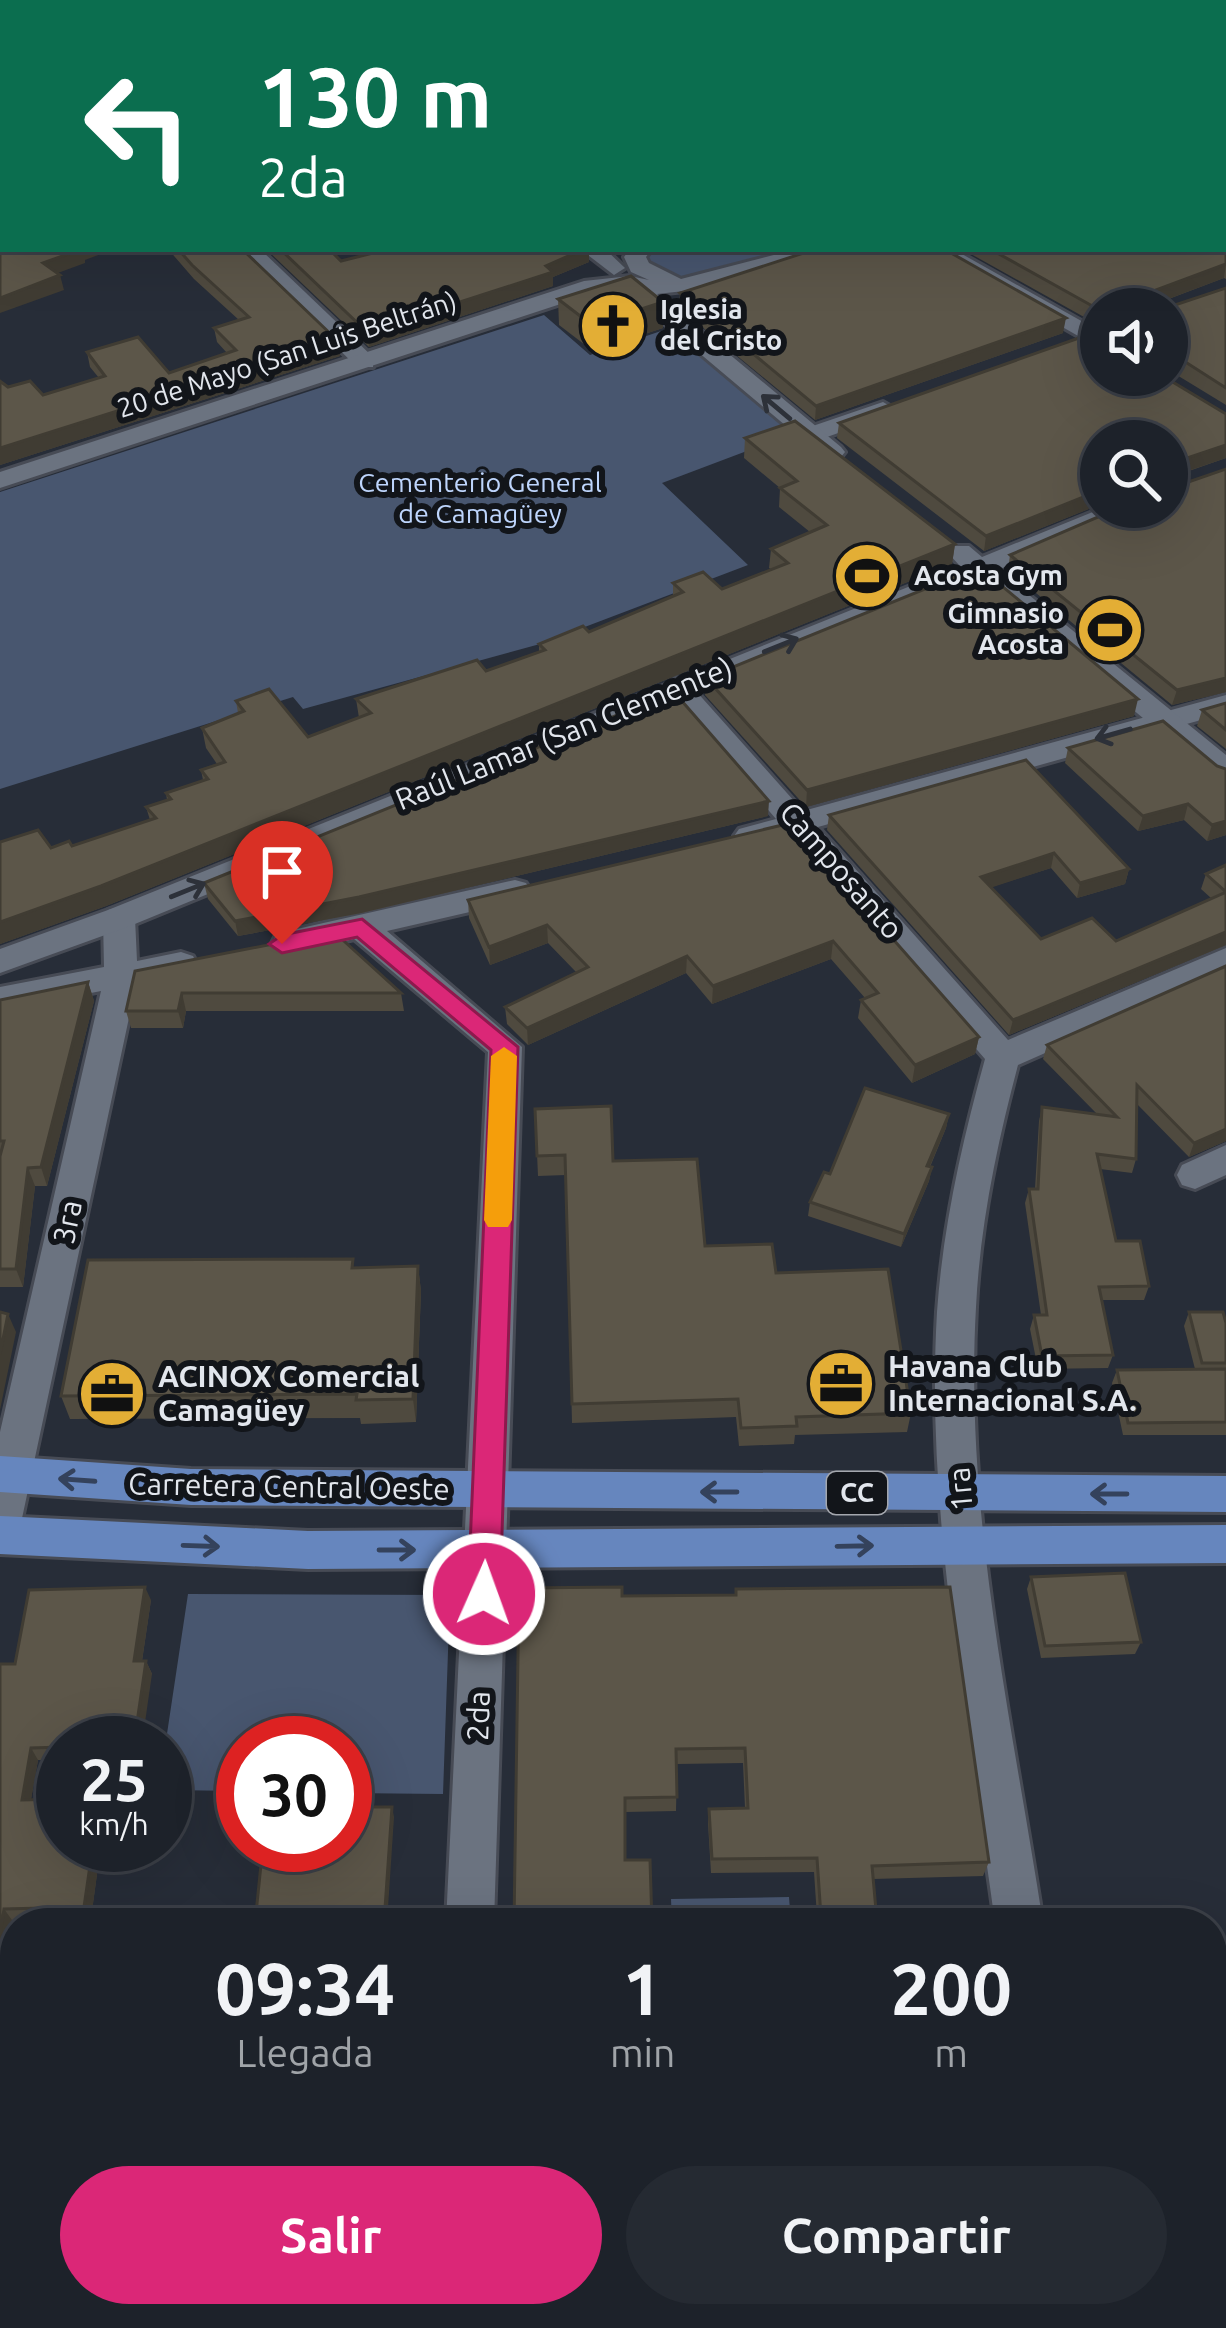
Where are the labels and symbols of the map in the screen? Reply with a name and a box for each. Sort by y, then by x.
street label: 20 de Mayo (San Luis Beltrán) [113,285,460,423]
church icon: Iglesia del Cristo [578,291,648,361]
place label: Iglesia del Cristo [660,294,782,355]
one-way arrow [761,394,792,421]
park label: Cementerio General de Camagüey [358,467,602,528]
sports icon: Acosta Gym [832,541,902,611]
place label: Acosta Gym [914,560,1063,590]
sports icon: Gimnasio Acosta [1075,595,1145,665]
place label: Gimnasio Acosta [948,598,1064,659]
one-way arrow [762,633,799,654]
street label: Raúl Lamar (San Clemente) [390,650,737,816]
one-way arrow [1095,724,1133,746]
street label: Camposanto [773,795,910,946]
pin [231,821,333,944]
one-way arrow [168,878,205,899]
street label: 3ra [46,1197,88,1247]
office icon: Havana Club Internacional S.A. [806,1349,876,1419]
place label: Havana Club Internacional S.A. [888,1349,1137,1417]
office icon: ACINOX Comercial Camagüey [77,1359,147,1429]
place label: ACINOX Comercial Camagüey [158,1359,419,1427]
street label: Carretera Central Oeste [128,1466,450,1506]
street label: 1ra [941,1466,979,1512]
one-way arrow [58,1469,97,1492]
road number: CC [827,1472,887,1514]
one-way arrow [700,1481,739,1503]
one-way arrow [1090,1482,1129,1505]
position arrow [421,1531,547,1657]
one-way arrow [181,1535,220,1558]
one-way arrow [835,1535,874,1558]
one-way arrow [377,1539,416,1561]
street label: 2da [460,1690,496,1741]
speed limit sign: 30 [216,1716,372,1872]

